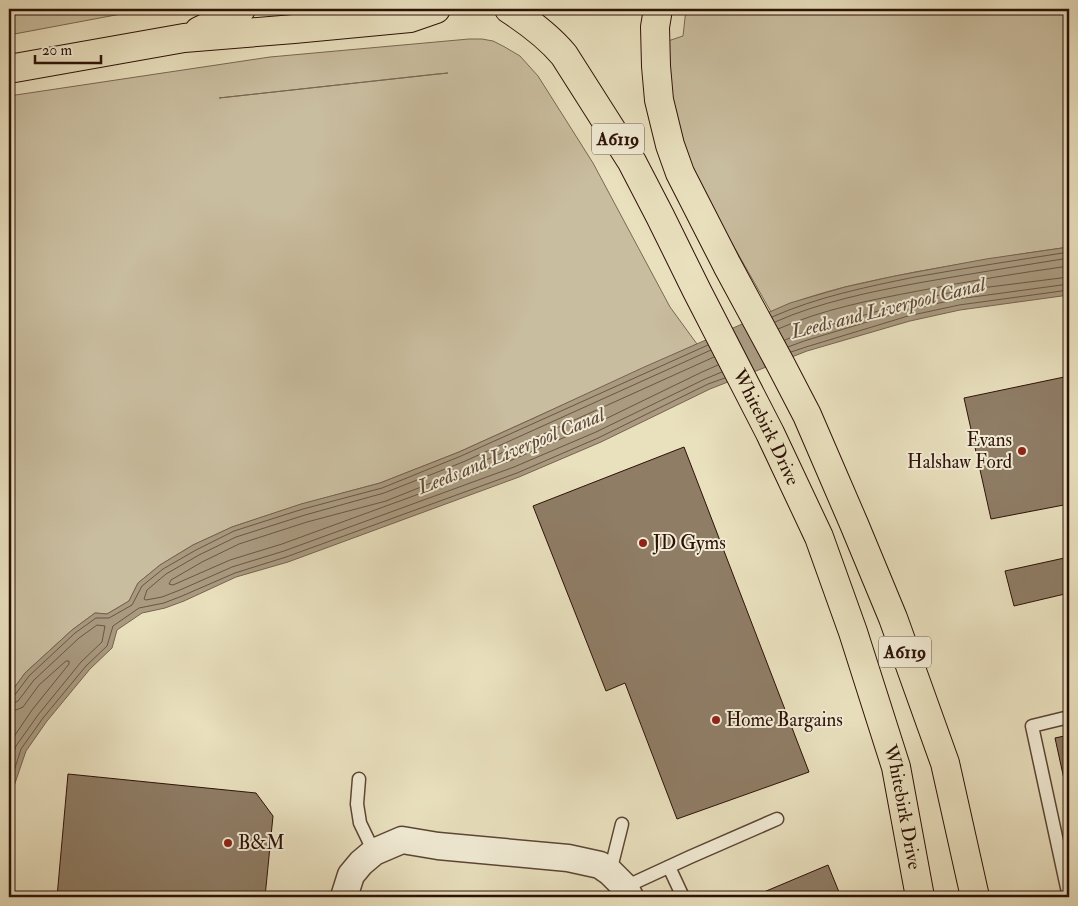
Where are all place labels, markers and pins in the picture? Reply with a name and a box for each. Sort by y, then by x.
place label: Evans Halshaw Ford [907,428,1013,474]
marker: Evans Halshaw Ford [1016,445,1028,457]
place label: JD Gyms [652,531,726,555]
marker: JD Gyms [637,537,649,549]
place label: Home Bargains [726,708,843,732]
marker: Home Bargains [710,714,722,726]
place label: B&M [238,831,285,855]
marker: B&M [222,837,234,849]

